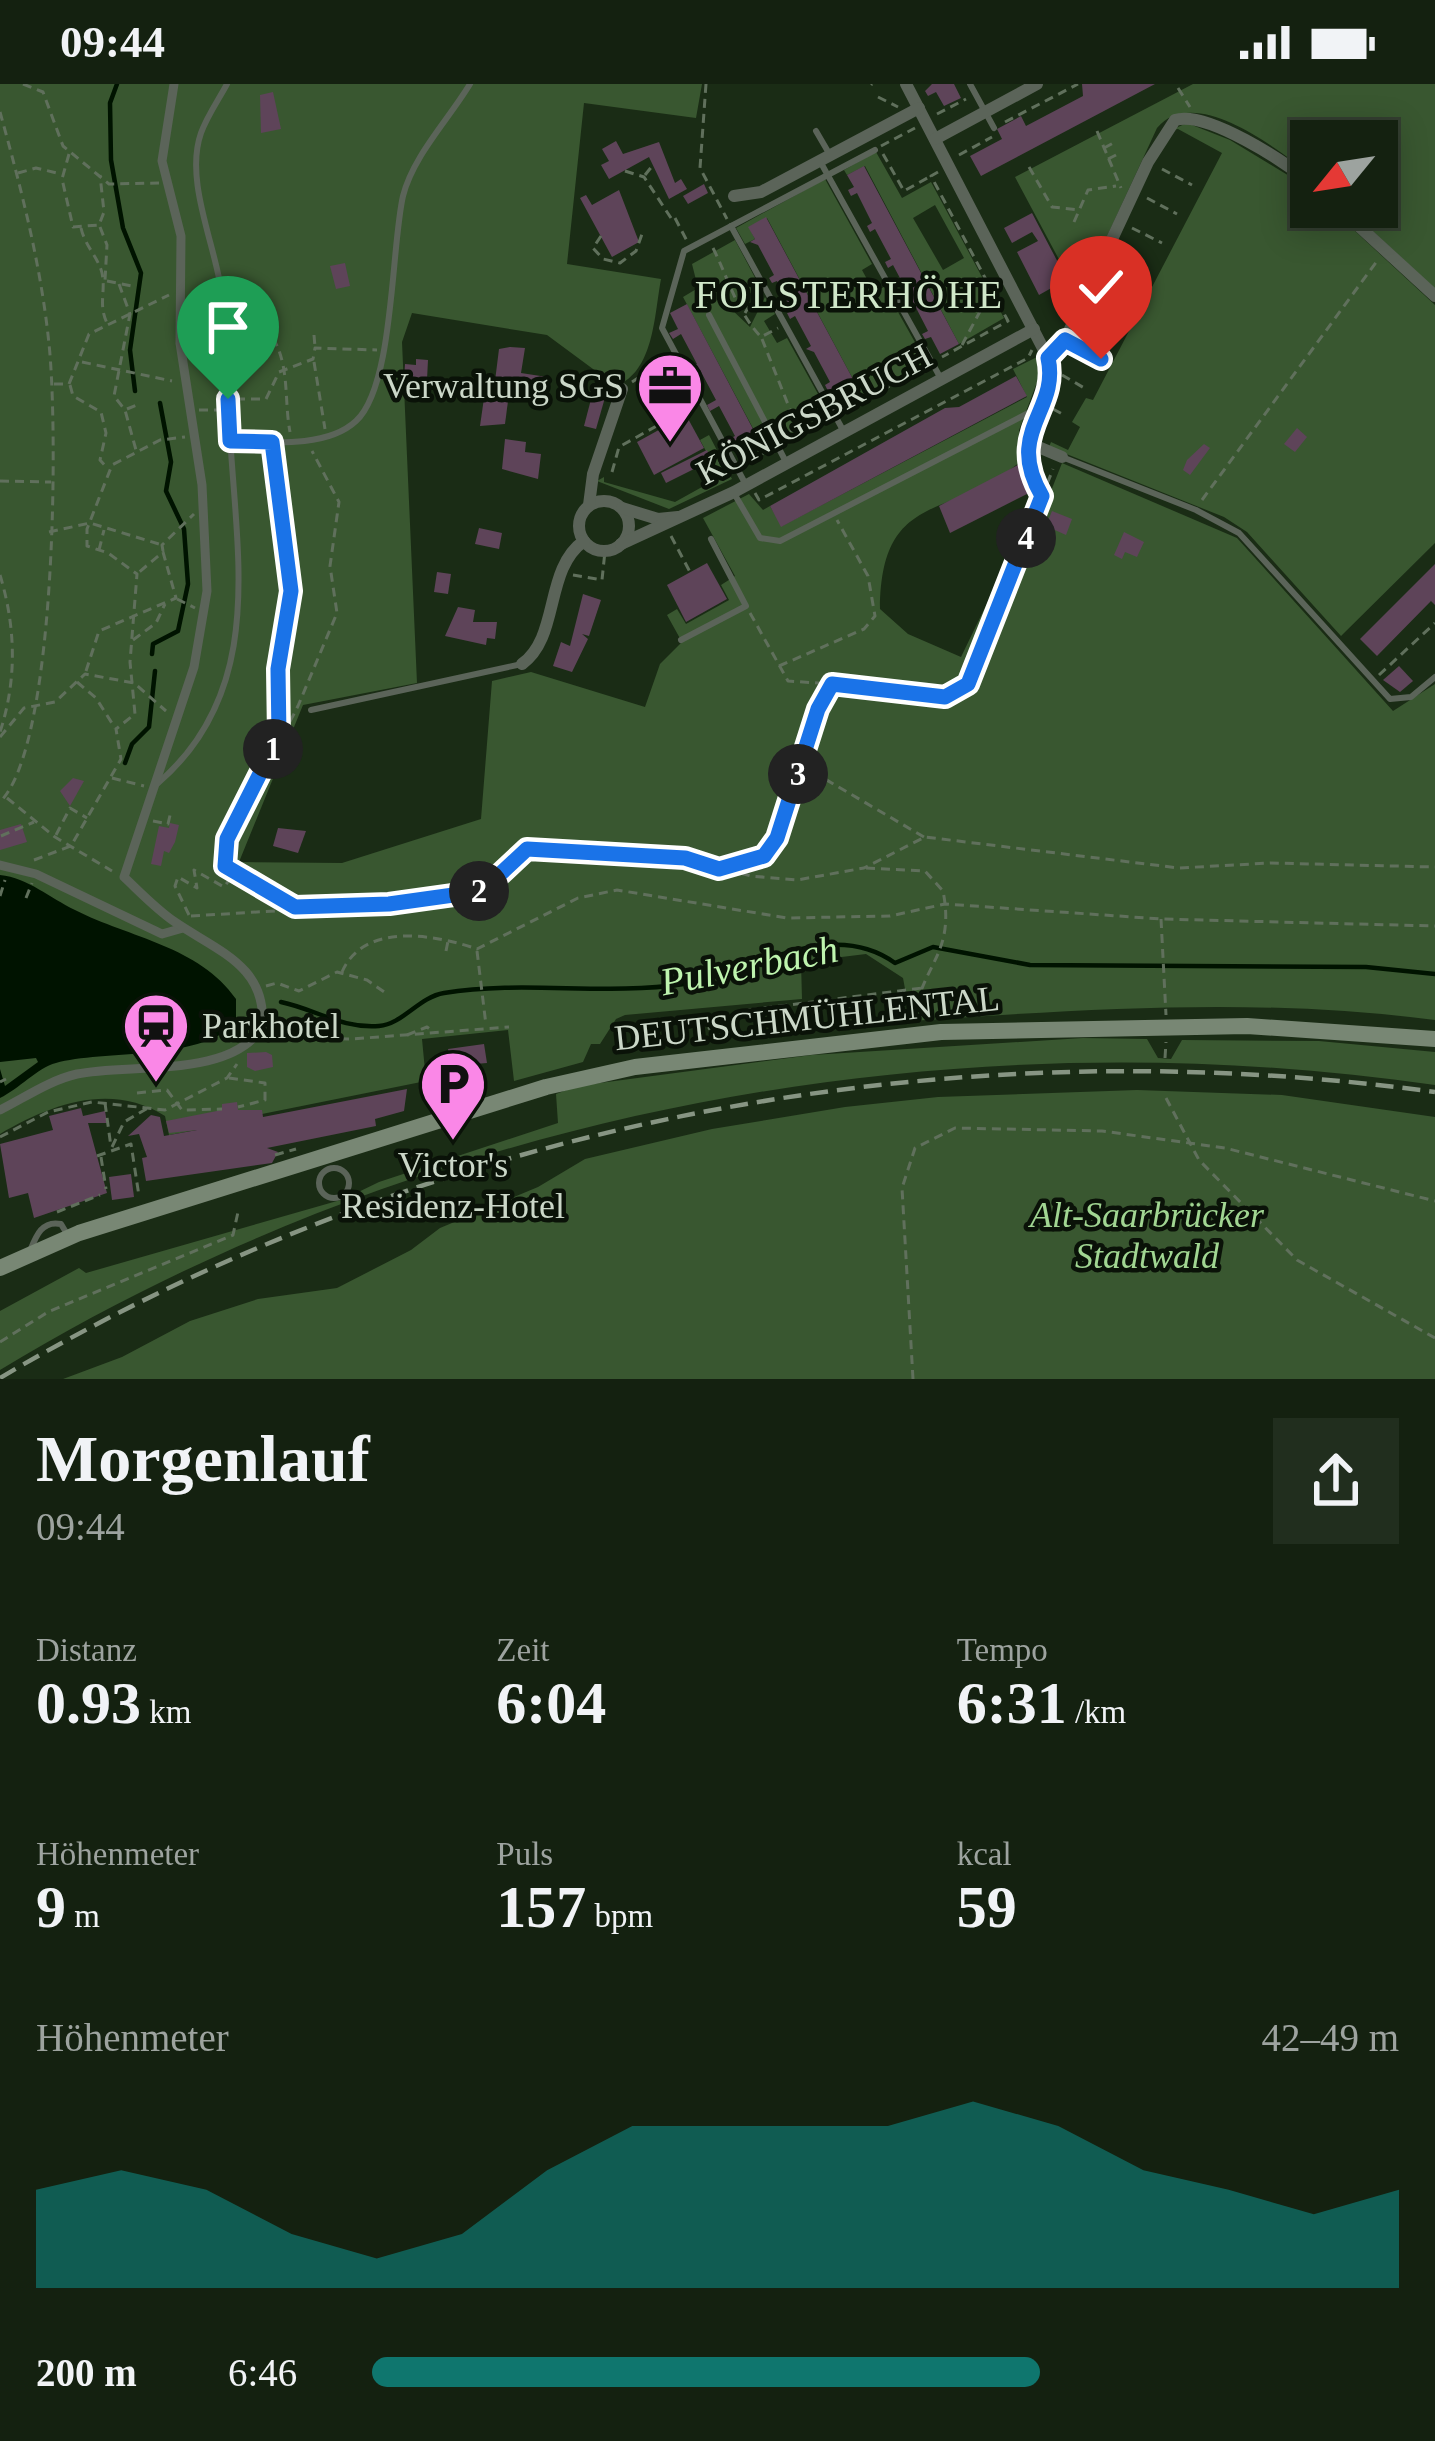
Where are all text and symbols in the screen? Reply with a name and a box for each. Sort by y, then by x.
text: 09:44 [60,17,165,67]
north arrow [1290,120,1398,228]
map controls [1290,120,1398,228]
pin [1050,236,1152,359]
icon: check [1068,254,1134,320]
district label: FOLSTERHÖHE [695,273,1005,316]
pin [177,276,279,399]
icon: arrive [195,294,261,360]
street label: KÖNIGSBRUCH [690,335,938,493]
office icon: Verwaltung SGS [635,351,705,445]
place label: Verwaltung SGS [383,366,624,406]
pin: 4 [996,508,1056,568]
text: 4 [1018,520,1034,556]
pin: 1 [243,719,303,779]
text: 1 [265,731,281,767]
pin: 3 [768,744,828,804]
text: 3 [790,756,806,792]
pin: 2 [449,861,509,921]
text: 2 [471,873,487,909]
water label: Pulverbach [656,927,841,1003]
street label: DEUTSCHMÜHLENTAL [612,978,1002,1058]
station icon: Parkhotel [121,991,191,1085]
place label: Parkhotel [202,1006,340,1046]
parking icon: Victor's Residenz-Hotel [418,1049,488,1143]
place label: Victor's Residenz-Hotel [341,1145,565,1226]
park label: Alt-Saarbrücker Stadtwald [1028,1195,1265,1276]
button: share [1273,1418,1399,1544]
text: Morgenlauf [36,1422,370,1495]
text: 09:44 [36,1505,125,1548]
text: Distanz [36,1632,137,1668]
text: Zeit [496,1632,549,1668]
text: Tempo [957,1632,1048,1668]
text: 0.93 [36,1670,141,1736]
text: 6:04 [496,1670,606,1736]
text: 6:31 [957,1670,1067,1736]
text: km [141,1694,191,1730]
text: /km [1067,1694,1126,1730]
text: Höhenmeter [36,1836,199,1872]
text: Puls [496,1836,553,1872]
text: kcal [957,1836,1012,1872]
text: 9 [36,1874,66,1940]
text: 157 [496,1874,586,1940]
text: 59 [957,1874,1017,1940]
text: m [66,1898,100,1934]
text: bpm [586,1898,653,1934]
text: Höhenmeter [36,2016,229,2059]
text: 42–49 m [1261,2016,1399,2059]
text: 200 m [36,2351,137,2394]
text: 6:46 [228,2351,297,2394]

